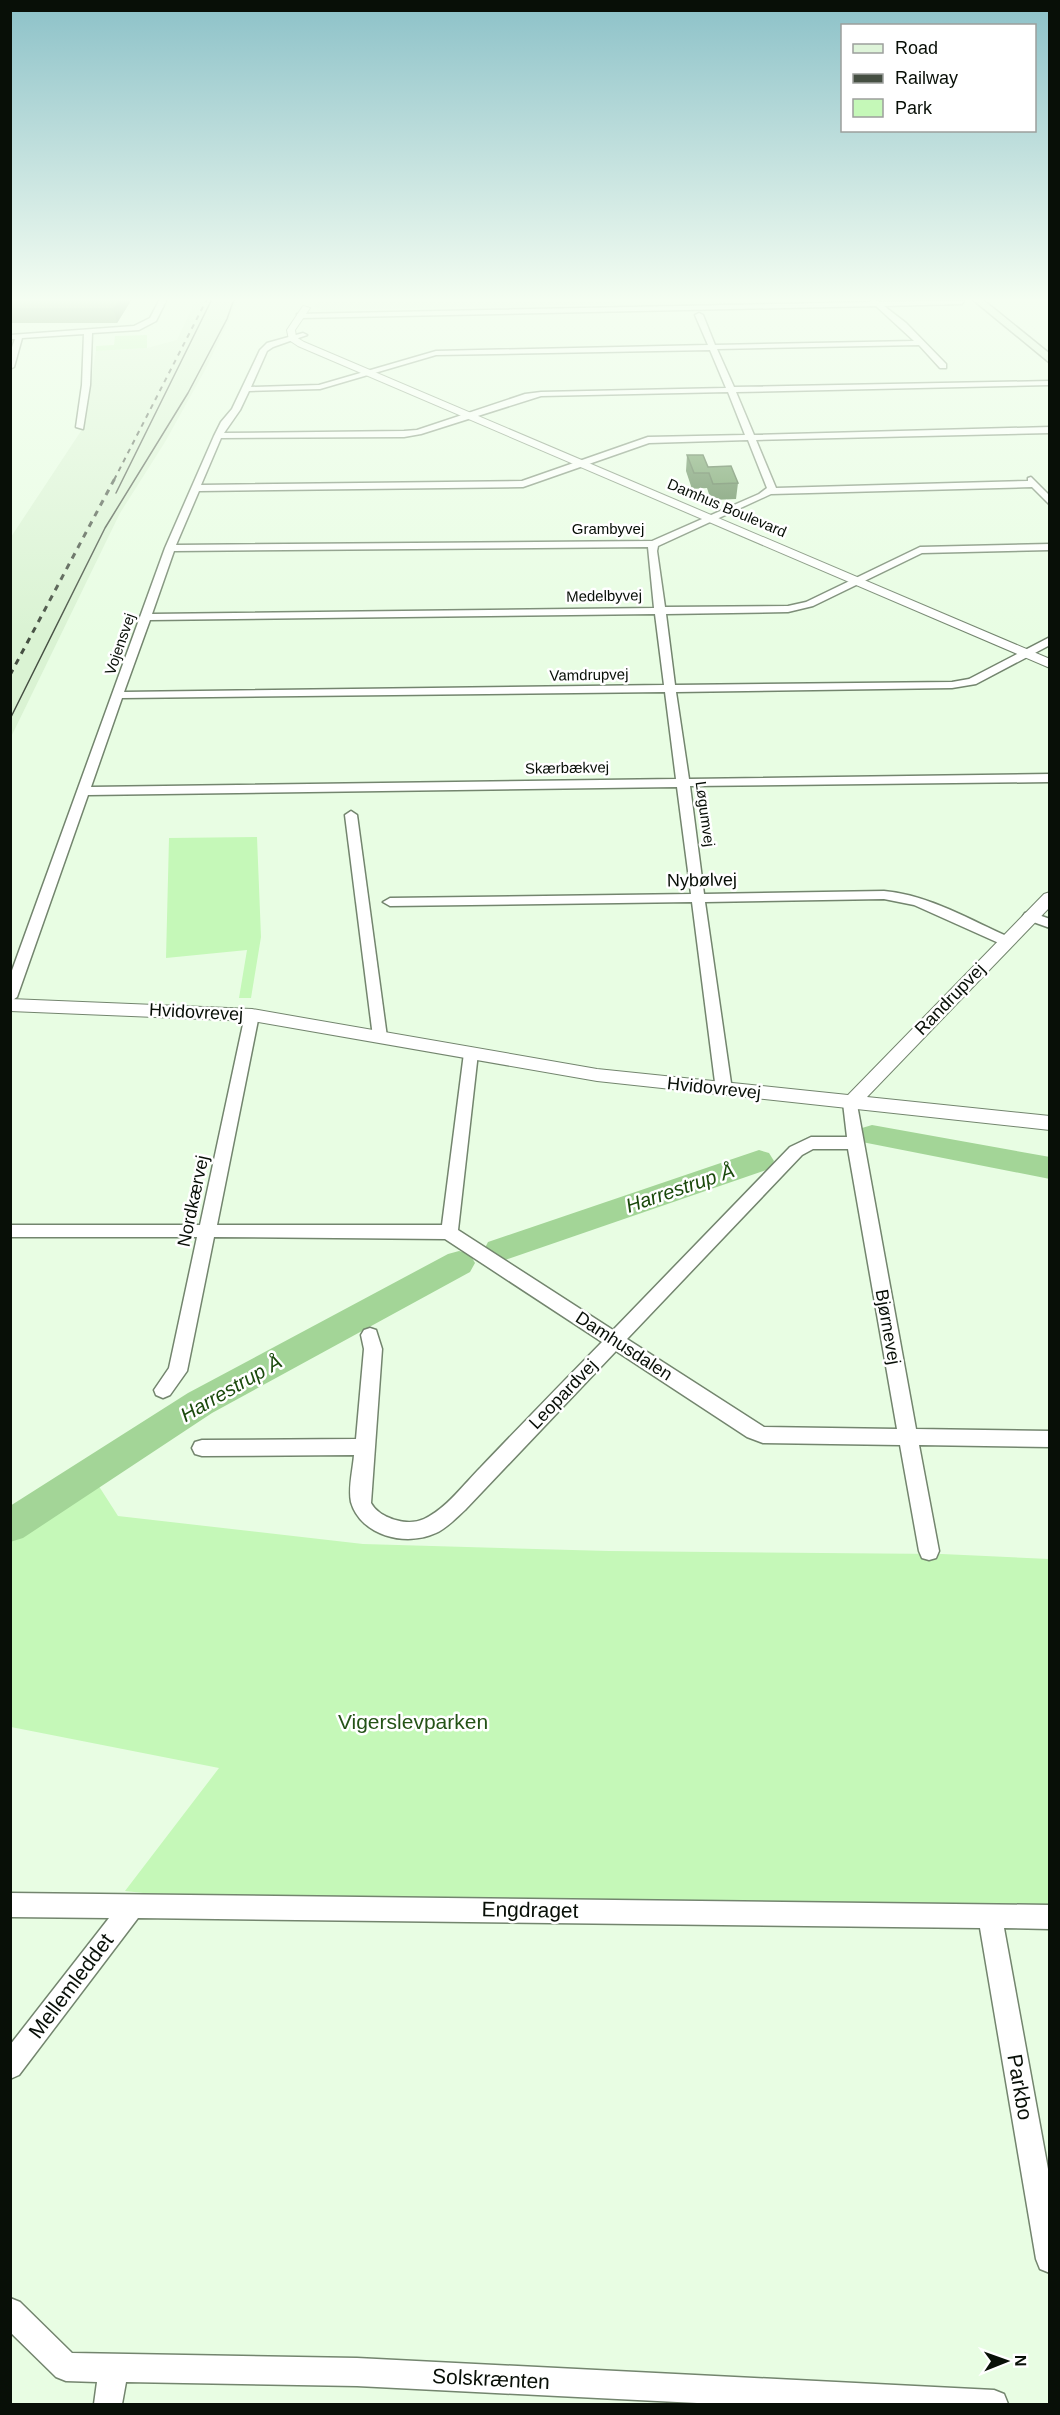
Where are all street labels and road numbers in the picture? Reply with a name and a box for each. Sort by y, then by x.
street label: Damhus Boulevard [665,475,789,540]
street label: Grambyvej [572,520,644,537]
street label: Medelbyvej [566,586,642,605]
street label: Vojensvej [101,611,138,677]
street label: Vamdrupvej [549,665,629,684]
street label: Skærbækvej [525,758,609,777]
street label: Løgumvej [692,780,718,848]
street label: Nybølvej [667,869,737,891]
street label: Randrupvej [911,959,989,1039]
street label: Hvidovrevej [149,1000,243,1024]
street label: Hvidovrevej [666,1073,762,1103]
street label: Nordkærvej [174,1153,212,1249]
street label: Bjørnevej [872,1288,904,1366]
street label: Damhusdalen [572,1307,676,1385]
street label: Leopardvej [525,1355,601,1433]
street label: Engdraget [481,1897,579,1922]
street label: Mellemleddet [24,1929,117,2042]
street label: Parkbo [1003,2052,1038,2122]
street label: Solskrænten [432,2364,550,2393]

